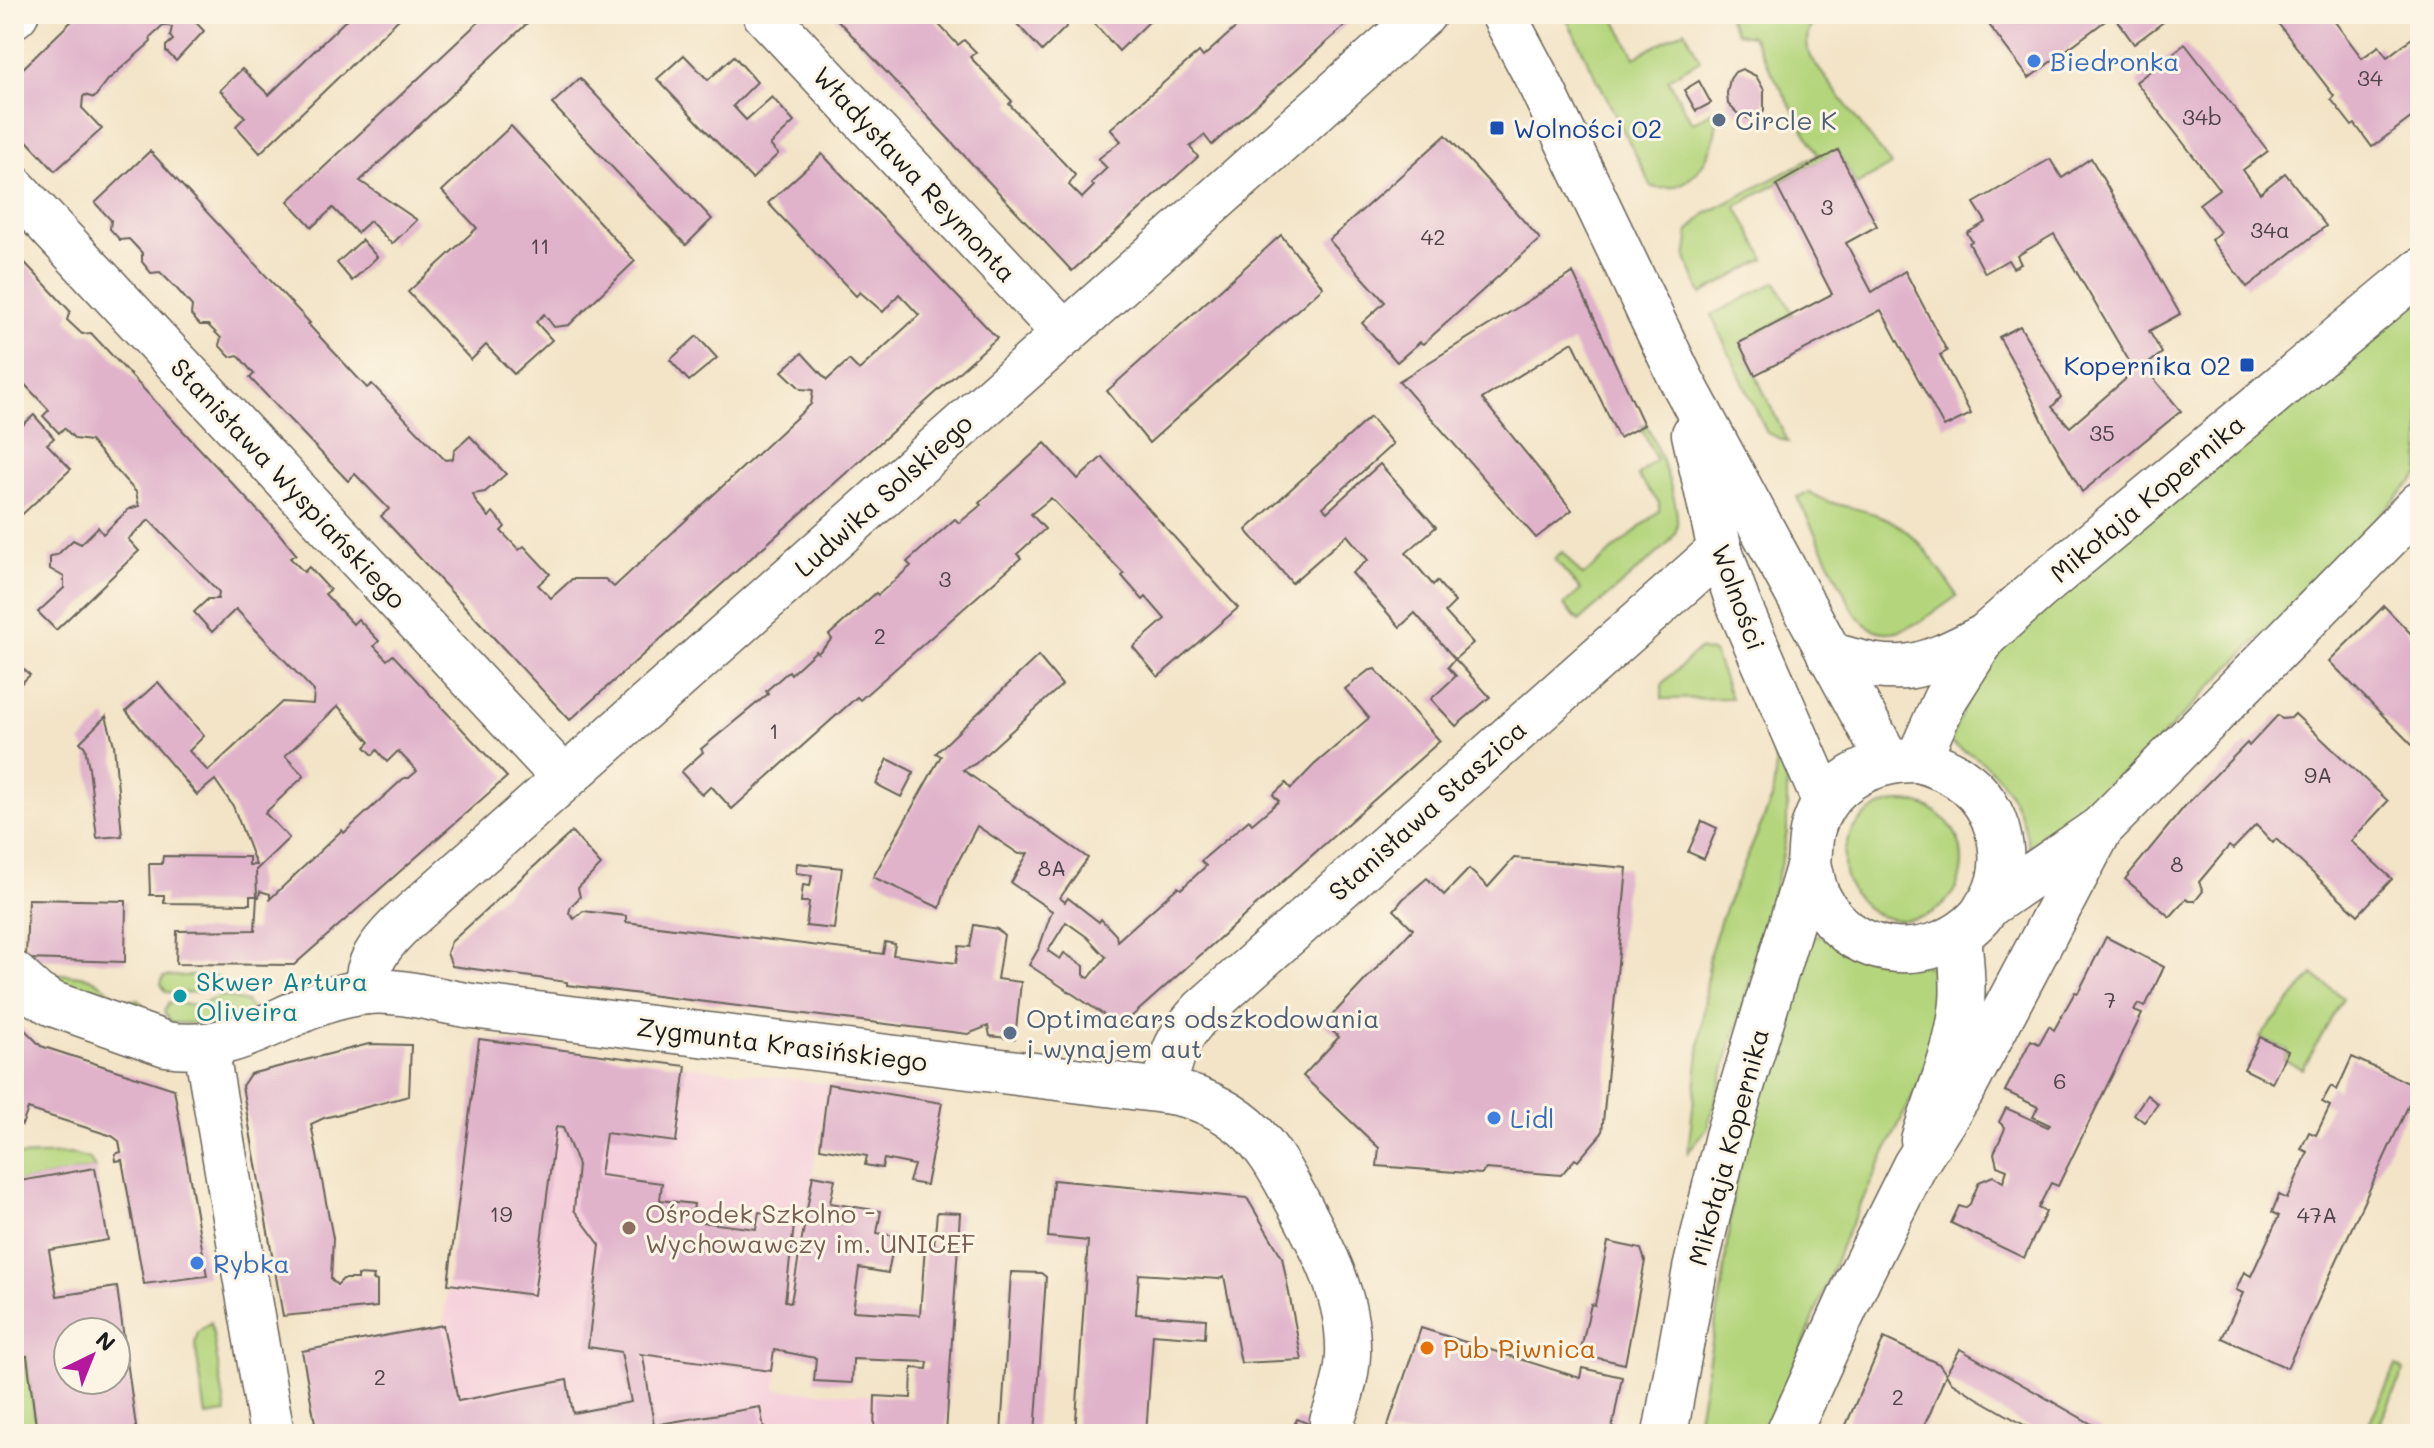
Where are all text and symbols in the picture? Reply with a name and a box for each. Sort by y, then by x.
place label: Biedronka [2050,44,2180,78]
marker: Biedronka [2025,52,2043,70]
street label: Władysława Reymonta [806,59,1024,289]
house number: 34 [2357,63,2383,92]
house number: 34b [2182,102,2222,131]
place label: Circle K [1735,103,1837,137]
place label: Wolności 02 [1513,111,1662,145]
marker: Circle K [1710,111,1728,129]
marker: Wolności 02 [1488,119,1506,137]
house number: 3 [1821,192,1834,221]
house number: 34a [2250,215,2290,244]
house number: 42 [1420,222,1446,251]
house number: 11 [530,231,550,260]
place label: Kopernika 02 [2063,348,2231,382]
street label: Stanisława Wyspiańskiego [164,350,414,616]
marker: Kopernika 02 [2238,356,2256,374]
street label: Ludwika Solskiego [787,406,979,584]
street label: Mikołaja Kopernika [2043,406,2251,590]
house number: 35 [2089,418,2115,447]
street label: Wolności [1704,539,1774,655]
house number: 3 [939,564,952,593]
house number: 2 [874,621,886,650]
street label: Stanisława Staszica [1321,712,1533,908]
house number: 1 [769,716,779,745]
house number: 9A [2304,760,2332,789]
house number: 8 [2170,849,2184,878]
house number: 8A [1038,853,1066,882]
place label: Skwer Artura Oliveira [196,964,368,1028]
house number: 7 [2104,985,2116,1014]
marker: Skwer Artura Oliveira [171,987,189,1005]
place label: Optimacars odszkodowania i wynajem aut [1026,1001,1380,1065]
street label: Zygmunta Krasińskiego [635,1009,929,1079]
marker: Optimacars odszkodowania i wynajem aut [1001,1024,1019,1042]
street label: Mikołaja Kopernika [1680,1025,1776,1269]
house number: 6 [2053,1066,2067,1095]
place label: Lidl [1510,1101,1555,1135]
marker: Lidl [1485,1109,1503,1127]
place label: Ośrodek Szkolno - Wychowawczy im. UNICEF [645,1196,976,1260]
house number: 19 [490,1199,512,1228]
house number: 47A [2297,1200,2337,1229]
marker: Ośrodek Szkolno - Wychowawczy im. UNICEF [620,1219,638,1237]
place label: Rybka [213,1246,290,1280]
marker: Rybka [188,1254,206,1272]
north arrow [52,1316,132,1396]
text: N [90,1325,122,1357]
place label: Pub Piwnica [1443,1331,1596,1365]
marker: Pub Piwnica [1418,1339,1436,1357]
house number: 2 [374,1362,386,1391]
house number: 2 [1892,1382,1904,1411]

